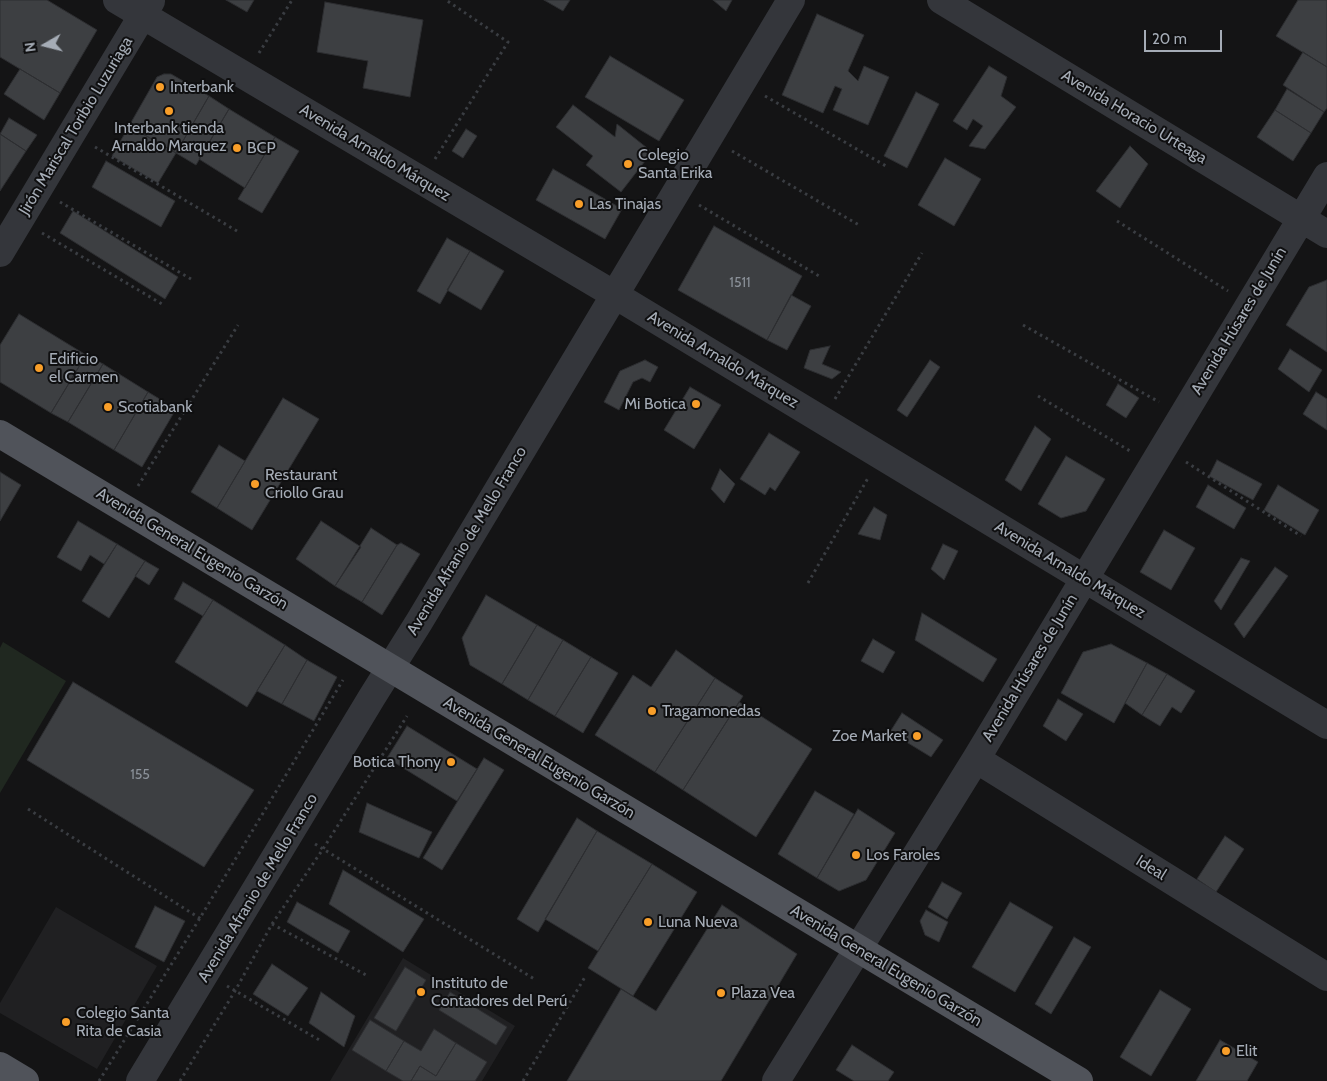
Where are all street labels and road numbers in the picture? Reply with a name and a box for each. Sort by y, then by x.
street label: Jirón Mariscal Toribio Luzuriaga [15,33,137,219]
street label: Avenida Horacio Urteaga [1058,66,1210,168]
street label: Avenida Arnaldo Márquez [296,100,454,206]
street label: Avenida Húsares de Junín [1187,244,1291,398]
street label: Avenida Arnaldo Márquez [644,307,802,413]
street label: Avenida Afranio de Mello Franco [403,443,531,639]
street label: Avenida General Eugenio Garzón [93,484,291,614]
street label: Avenida Arnaldo Márquez [991,517,1149,623]
street label: Avenida Húsares de Junín [978,591,1082,745]
street label: Avenida General Eugenio Garzón [440,693,638,823]
street label: Avenida Afranio de Mello Franco [194,790,322,986]
street label: Ideal [1132,851,1170,885]
street label: Avenida General Eugenio Garzón [787,901,985,1031]

